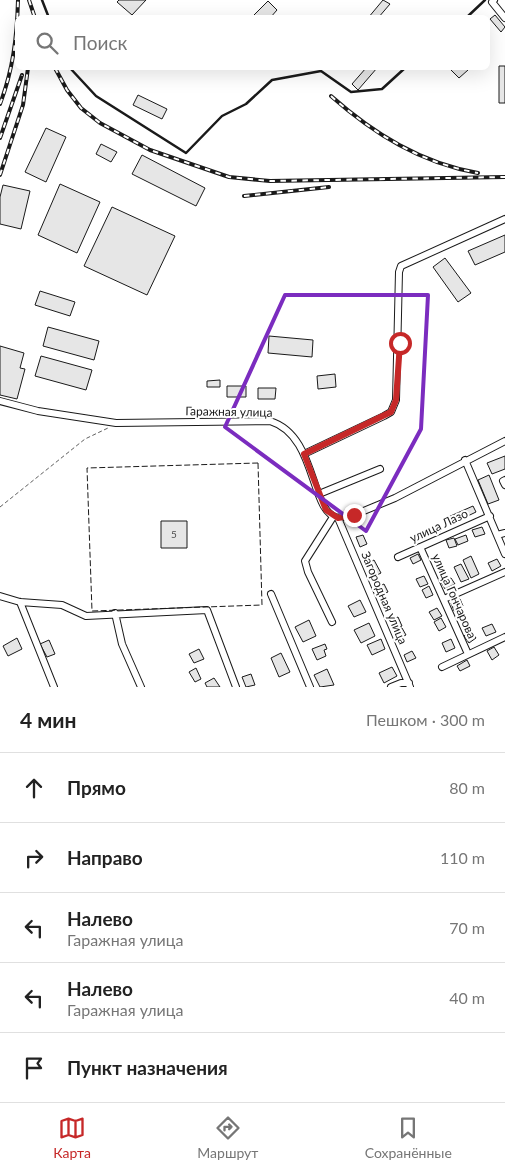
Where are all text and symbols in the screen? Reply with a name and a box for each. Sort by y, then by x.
search box [15,15,490,70]
icon: search [33,29,61,57]
text: Поиск [73,31,127,54]
route start [389,332,412,355]
street label: Гаражная улица [185,403,273,420]
route end [343,504,366,527]
street label: улица Лазо [407,505,470,546]
house number: 5 [171,528,177,540]
street label: Загородная улица [358,549,411,647]
street label: улица Гончарова [429,551,480,641]
text: 4 мин [20,707,77,732]
text: Пешком · 300 m [366,710,485,729]
icon: ahead [20,774,48,802]
text: Прямо [67,776,126,799]
text: 80 m [449,778,485,797]
icon: right [20,844,48,872]
text: Направо [67,846,143,869]
text: 110 m [440,848,485,867]
text: Налево [67,907,133,930]
icon: left [20,914,48,942]
text: 70 m [449,918,485,937]
text: Гаражная улица [67,930,183,949]
text: Налево [67,977,133,1000]
icon: left [20,984,48,1012]
text: 40 m [449,988,485,1007]
text: Гаражная улица [67,1000,183,1019]
icon: arrive [20,1054,48,1082]
text: Пункт назначения [67,1056,228,1079]
tab: Карта [53,1114,91,1161]
tab: Маршрут [197,1114,258,1161]
tab: Сохранённые [365,1114,452,1161]

